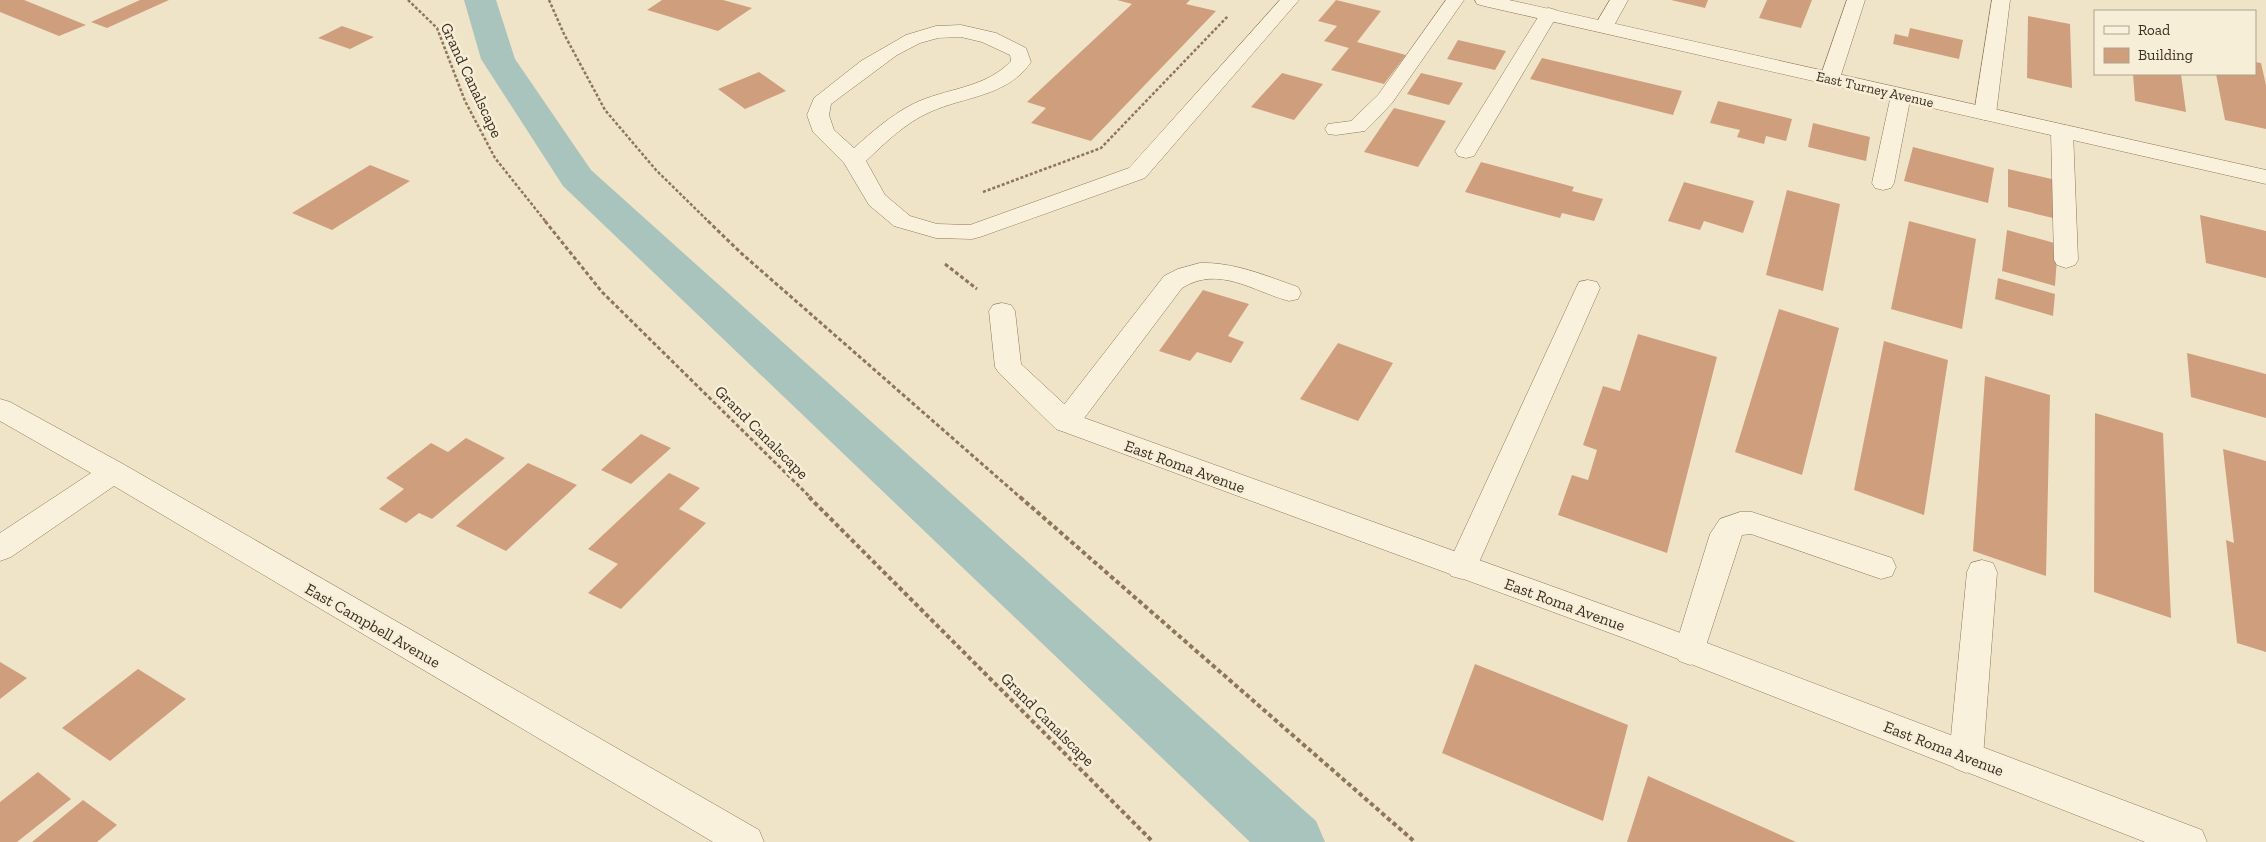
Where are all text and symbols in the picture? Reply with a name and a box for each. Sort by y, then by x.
legend [2094,10,2256,75]
street label: Grand Canalscape [437,20,507,141]
text: Road [2138,21,2171,39]
text: Building [2138,46,2193,64]
street label: East Turney Avenue [1815,68,1936,111]
street label: Grand Canalscape [711,382,812,483]
street label: East Roma Avenue [1122,436,1248,497]
street label: East Roma Avenue [1502,574,1628,635]
street label: East Campbell Avenue [302,579,444,672]
street label: Grand Canalscape [997,669,1098,770]
street label: East Roma Avenue [1881,717,2007,780]

